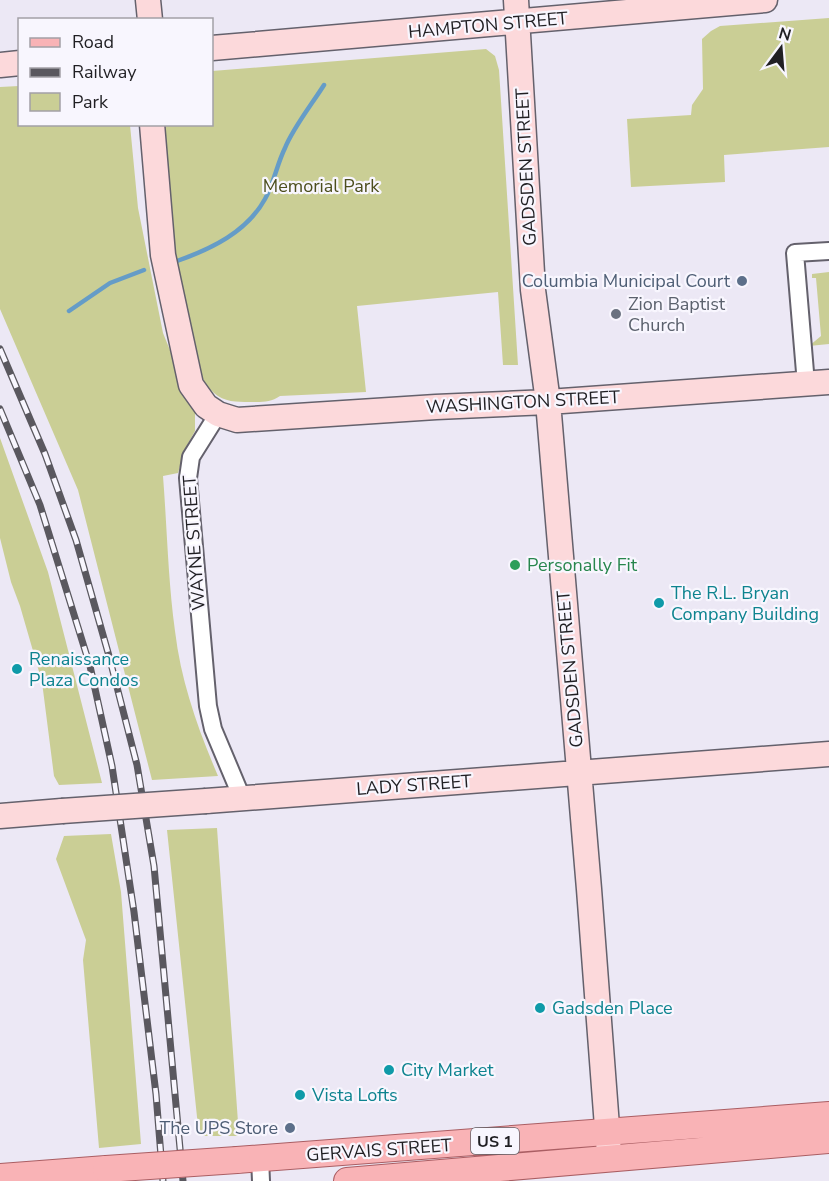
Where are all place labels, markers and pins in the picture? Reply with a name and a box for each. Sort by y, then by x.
place label: Columbia Municipal Court [522,269,731,293]
marker: Columbia Municipal Court [735,274,749,288]
place label: Zion Baptist Church [628,292,726,337]
marker: Zion Baptist Church [609,307,623,321]
place label: Personally Fit [527,553,638,577]
marker: Personally Fit [508,558,522,572]
place label: The R.L. Bryan Company Building [671,581,819,626]
marker: The R.L. Bryan Company Building [652,596,666,610]
place label: Renaissance Plaza Condos [29,647,139,692]
marker: Renaissance Plaza Condos [10,662,24,676]
place label: Gadsden Place [552,996,673,1020]
marker: Gadsden Place [533,1001,547,1015]
place label: City Market [401,1058,494,1082]
marker: City Market [382,1063,396,1077]
place label: Vista Lofts [311,1083,398,1107]
marker: Vista Lofts [293,1088,307,1102]
place label: The UPS Store [159,1116,278,1140]
marker: The UPS Store [283,1121,297,1135]

